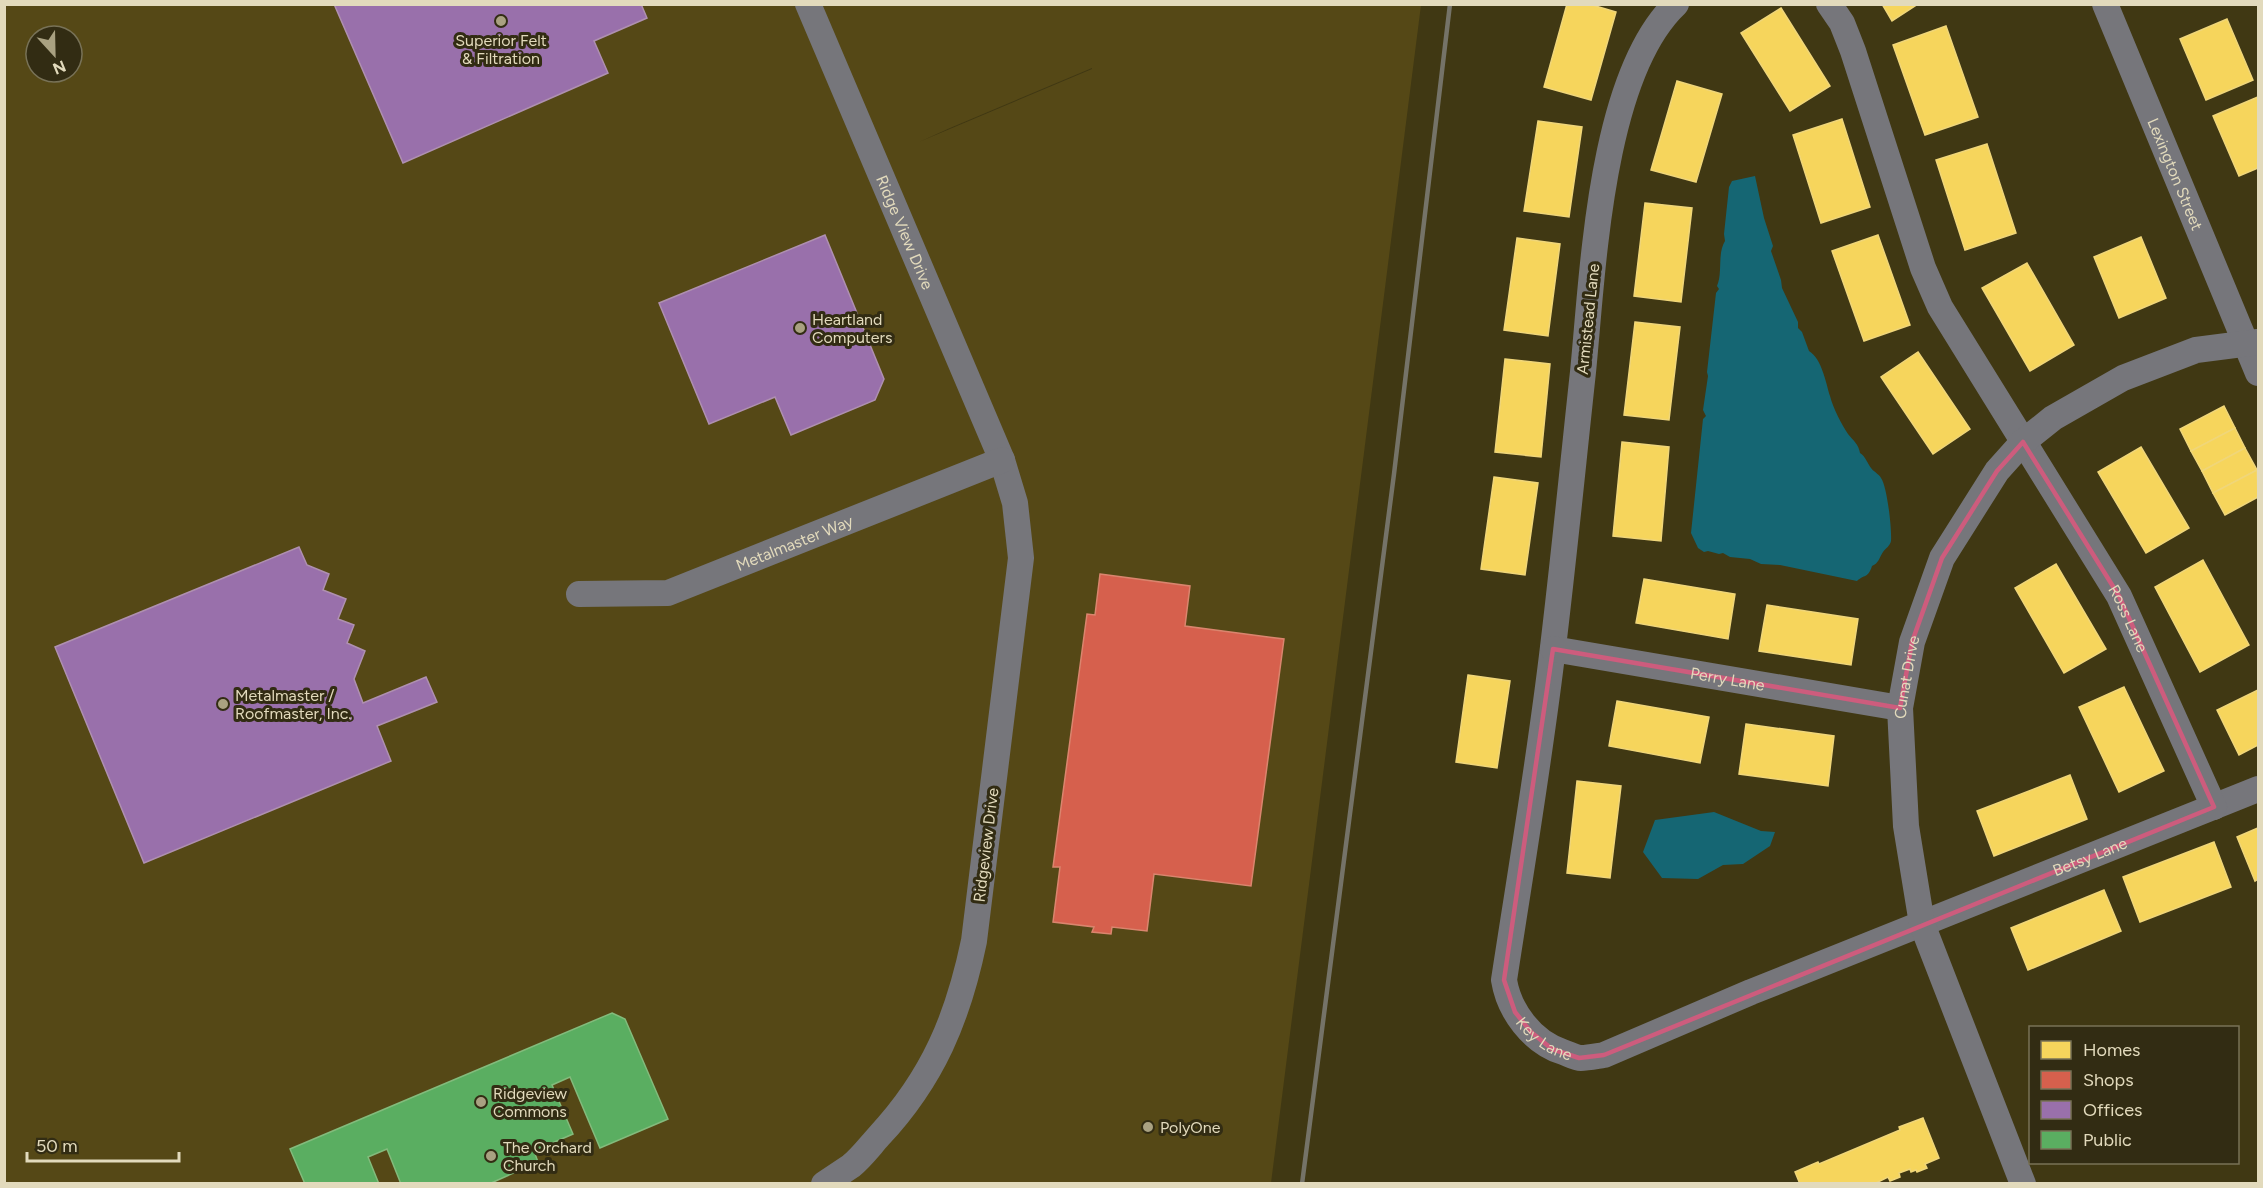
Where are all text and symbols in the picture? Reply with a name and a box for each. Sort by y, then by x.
marker: Superior Felt & Filtration [494,14,508,28]
north arrow [24,24,84,84]
place label: Superior Felt & Filtration [455,31,547,68]
text: N [50,56,69,79]
street label: Lexington Street [2144,115,2207,233]
street label: Ridge View Drive [872,172,938,292]
street label: Armistead Lane [1573,262,1603,375]
place label: Heartland Computers [812,310,892,347]
marker: Heartland Computers [793,321,807,335]
street label: Metalmaster Way [733,511,856,575]
street label: Ross Lane [2105,581,2153,655]
street label: Cunat Drive [1890,632,1923,719]
street label: Perry Lane [1689,663,1766,694]
place label: Metalmaster / Roofmaster, Inc. [235,686,352,723]
marker: Metalmaster / Roofmaster, Inc. [216,697,230,711]
street label: Ridgeview Drive [970,786,1002,903]
street label: Betsy Lane [2050,833,2130,880]
street label: Key Lane [1512,1013,1576,1064]
legend [2029,1026,2239,1164]
text: Homes [2083,1039,2141,1061]
text: Shops [2083,1069,2134,1091]
place label: Ridgeview Commons [493,1084,568,1121]
marker: Ridgeview Commons [474,1095,488,1109]
text: Offices [2083,1099,2142,1121]
place label: PolyOne [1160,1118,1221,1137]
marker: PolyOne [1141,1120,1155,1134]
scale bar [27,1125,178,1163]
text: Public [2083,1129,2132,1151]
text: 50 m [36,1135,78,1157]
place label: The Orchard Church [503,1138,592,1175]
marker: The Orchard Church [484,1149,498,1163]

